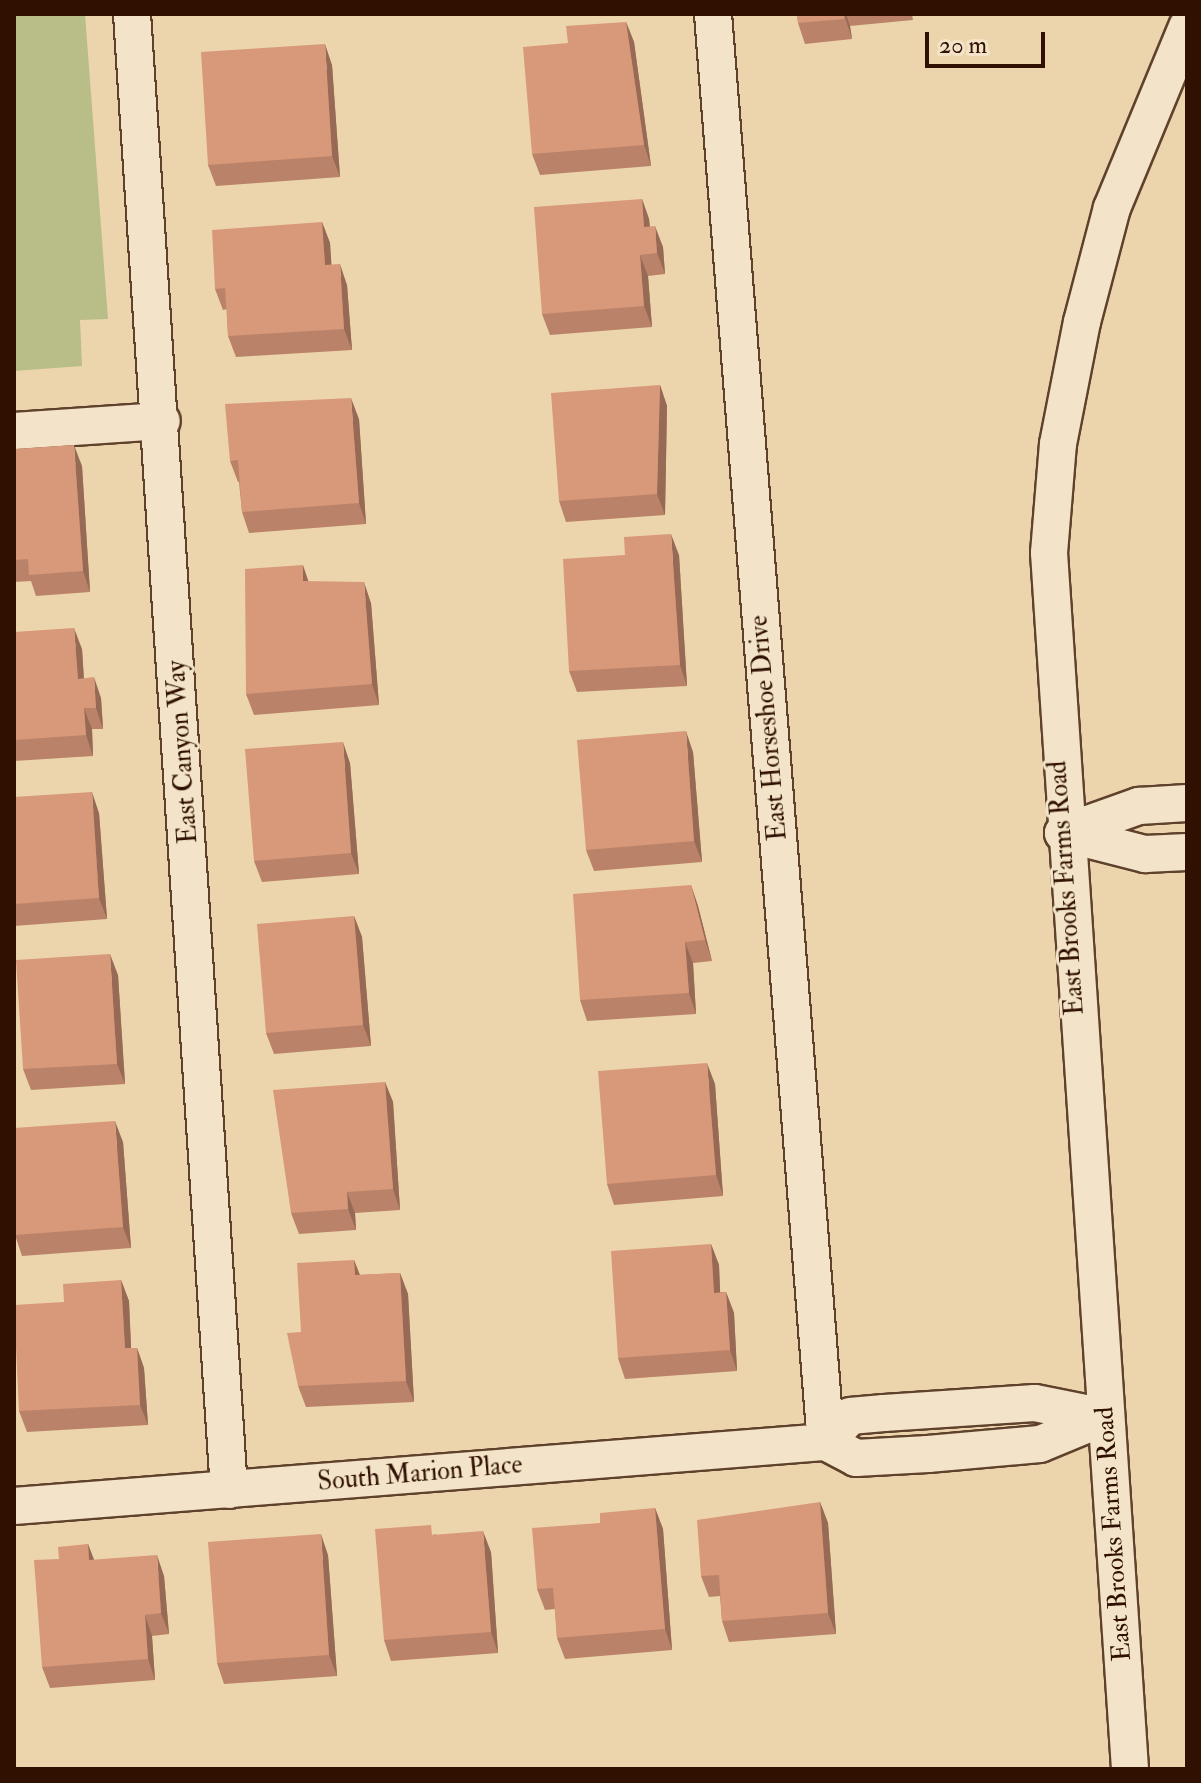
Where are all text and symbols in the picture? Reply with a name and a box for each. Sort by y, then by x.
scale bar [929,16,1049,66]
text: 20 m [939,30,987,61]
street label: East Horseshoe Drive [744,614,794,842]
street label: East Canyon Way [161,659,205,845]
street label: East Brooks Farms Road [1043,760,1091,1016]
street label: East Brooks Farms Road [1090,1406,1138,1662]
street label: South Marion Place [316,1450,524,1498]

